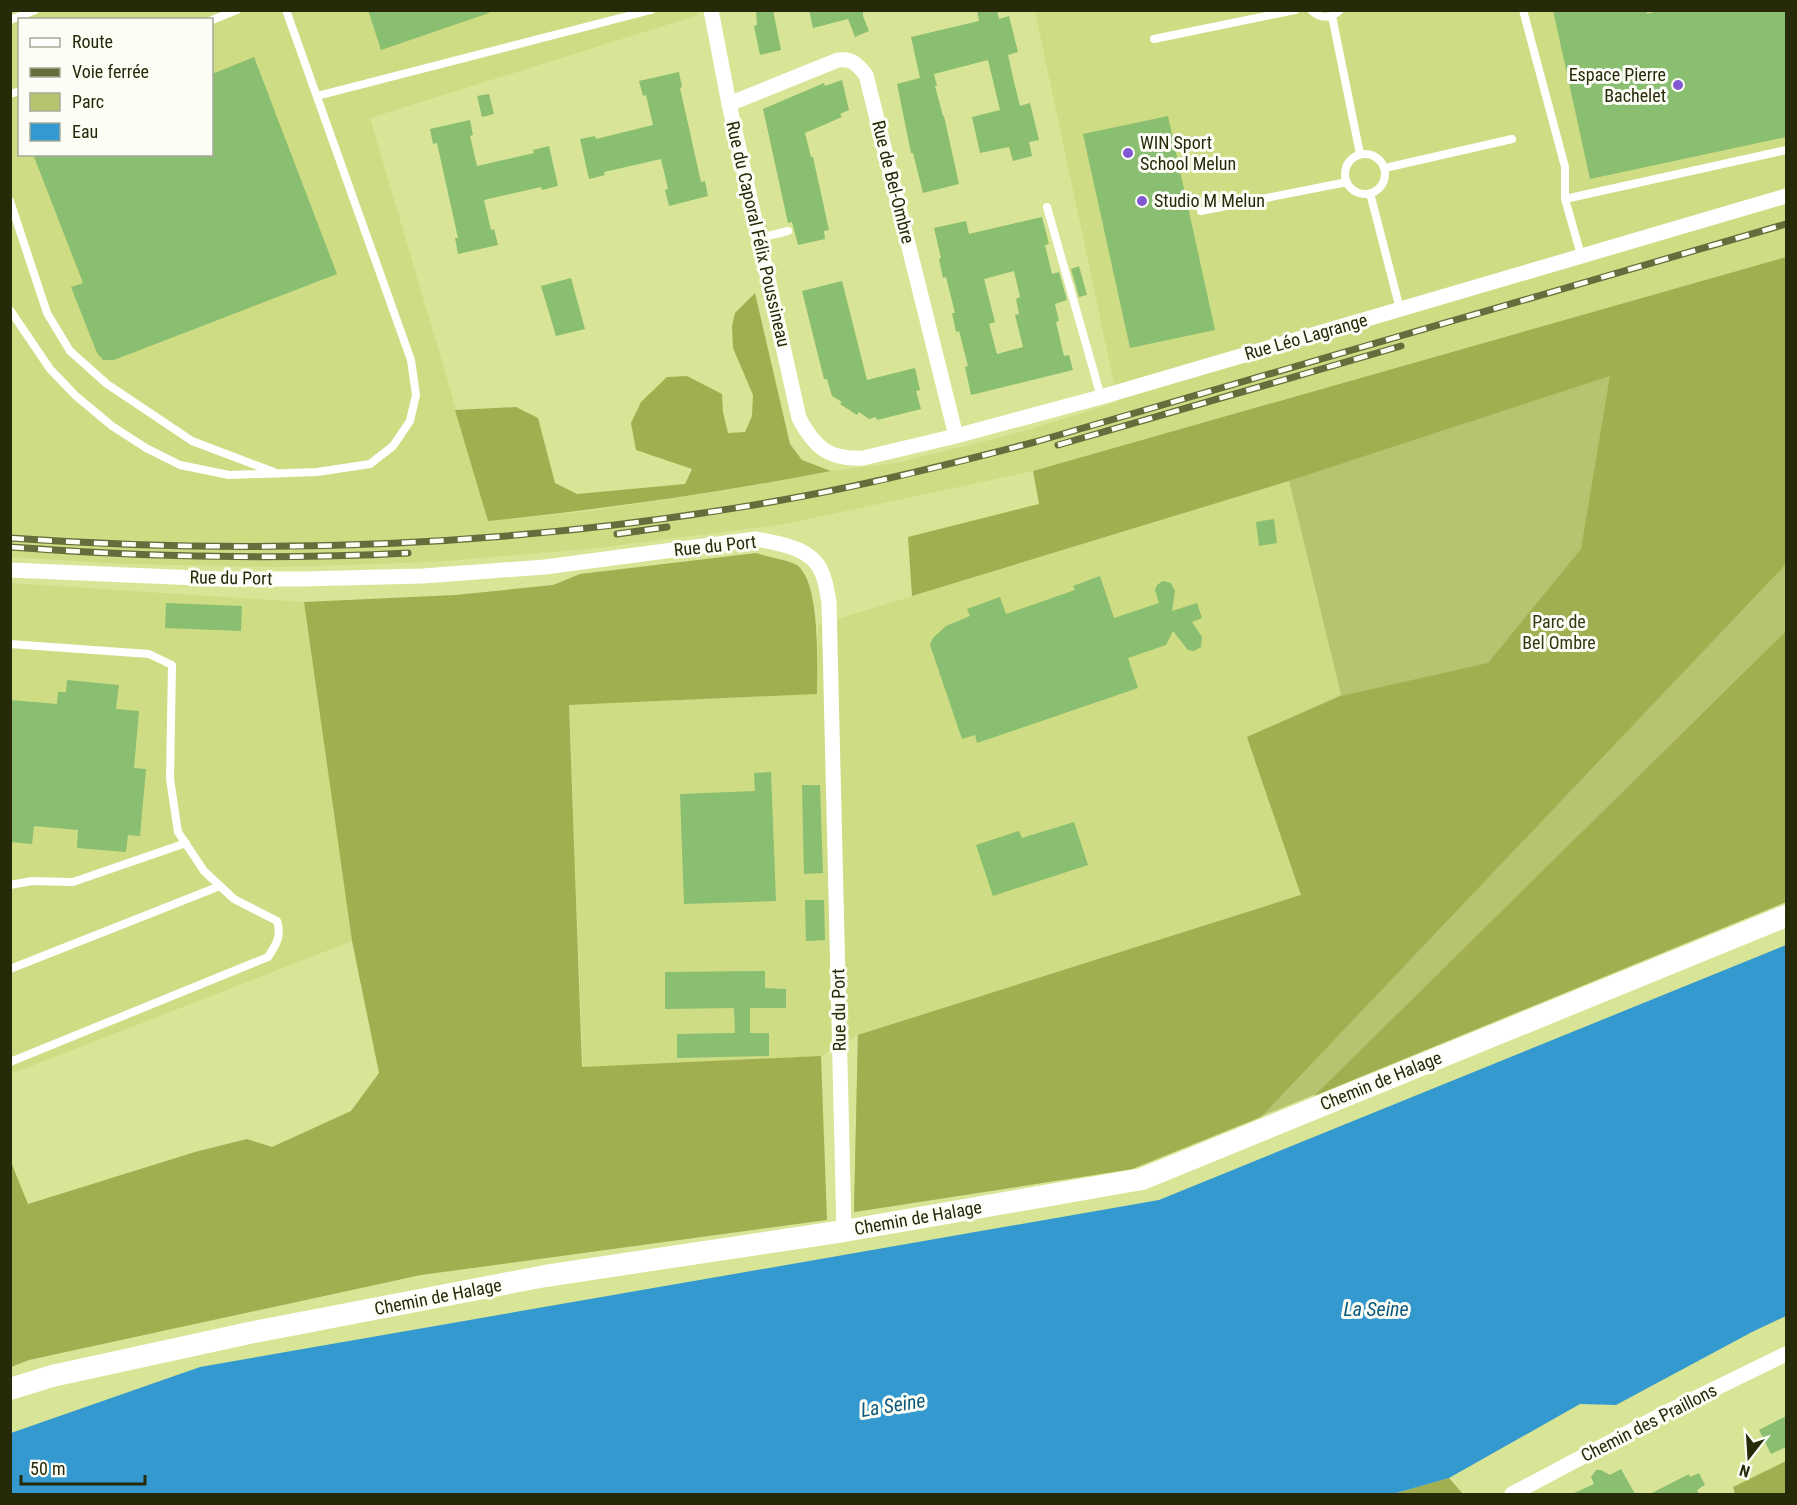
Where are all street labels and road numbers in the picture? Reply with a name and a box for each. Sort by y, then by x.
street label: Rue de Bel-Ombre [868,118,919,246]
street label: Rue du Caporal Félix Poussineau [722,119,795,349]
street label: Rue Léo Lagrange [1242,309,1370,364]
street label: Rue du Port [673,531,757,560]
street label: Rue du Port [189,566,273,589]
street label: Rue du Port [827,968,850,1052]
street label: Chemin de Halage [1317,1047,1445,1114]
street label: Chemin de Halage [852,1196,983,1239]
street label: Chemin de Halage [372,1274,503,1319]
street label: Chemin des Praillons [1577,1379,1720,1466]

